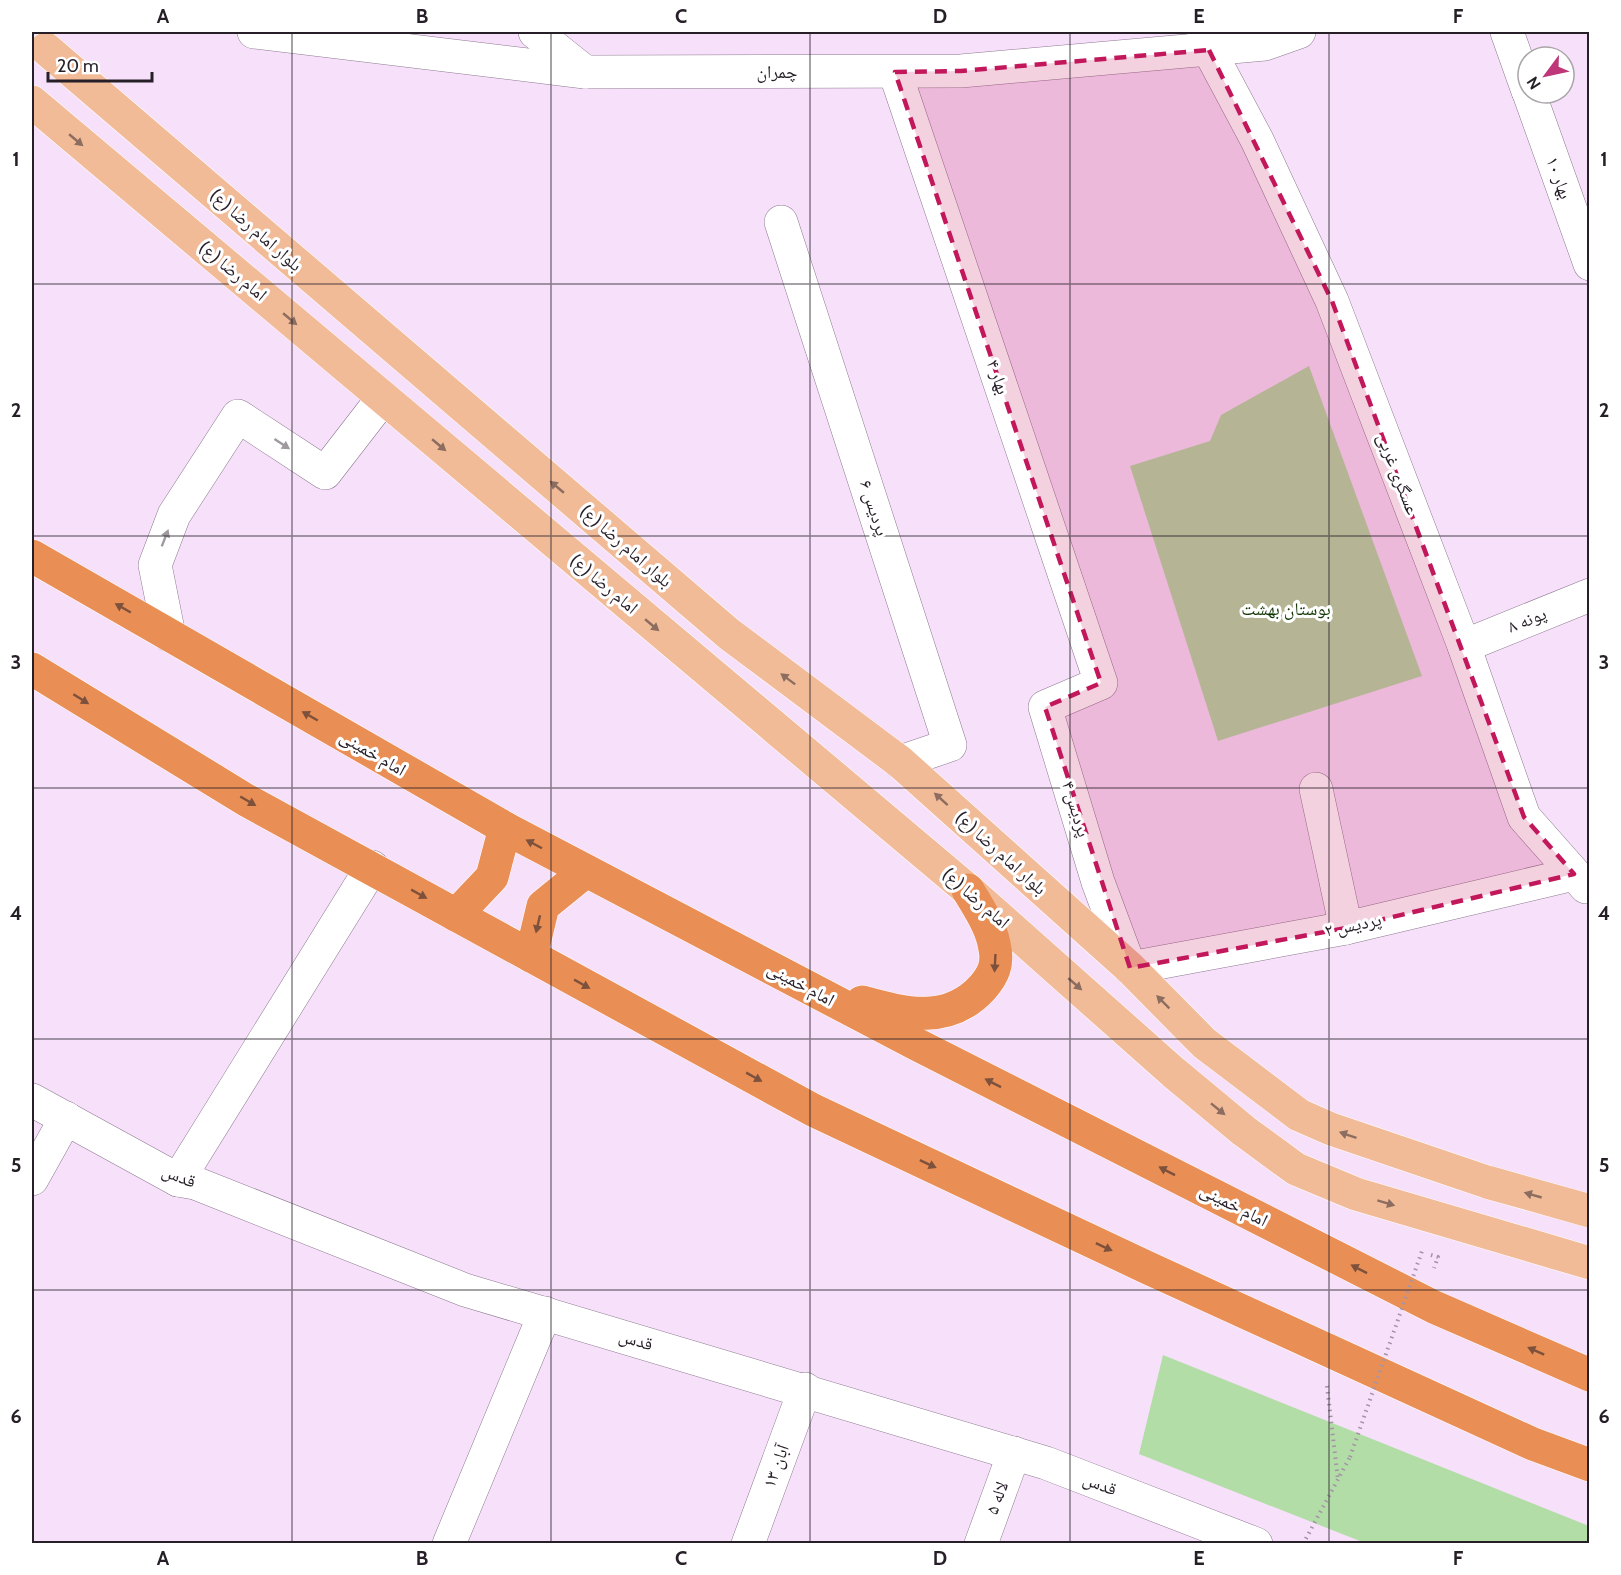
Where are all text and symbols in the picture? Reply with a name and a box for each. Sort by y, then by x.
text: A [157,4,170,28]
text: B [416,4,428,28]
text: C [675,4,687,28]
text: D [933,4,947,28]
text: E [1193,4,1205,28]
text: F [1453,4,1464,28]
scale bar [48,45,152,83]
north arrow [1516,45,1576,105]
text: 20 m [57,55,99,77]
street label: چمران [757,61,798,83]
text: N [1523,73,1545,93]
one-way arrow [68,133,84,146]
text: 1 [12,147,20,171]
text: 1 [1600,147,1608,171]
street label: بهار ۱۰ [1541,154,1577,202]
street label: بلوار امام رضا (ع) [206,184,306,276]
street label: امام رضا (ع) [195,236,271,306]
one-way arrow [282,312,297,325]
street label: بهار ۴ [982,357,1014,397]
text: 2 [11,398,21,422]
text: 2 [1599,398,1609,422]
street label: عسگری غربی [1372,430,1424,518]
one-way arrow [431,438,446,451]
one-way arrow [273,439,290,450]
street label: پردیس ۶ [855,477,893,539]
one-way arrow [550,481,565,494]
street label: بلوار امام رضا (ع) [576,500,676,592]
one-way arrow [161,529,171,547]
street label: امام رضا (ع) [566,549,642,619]
park label: بوستان بهشت [1241,598,1331,620]
street label: پونه ۸ [1504,602,1550,638]
one-way arrow [114,604,131,614]
one-way arrow [644,618,660,631]
text: 3 [11,650,21,674]
text: 3 [1599,650,1609,674]
one-way arrow [781,673,796,685]
one-way arrow [73,694,89,705]
one-way arrow [301,711,318,721]
street label: امام خمینی [335,725,410,782]
street label: پردیس ۴ [1057,778,1095,840]
one-way arrow [934,793,949,806]
one-way arrow [240,796,257,806]
street label: بلوار امام رضا (ع) [951,807,1051,899]
one-way arrow [525,839,543,849]
street label: امام رضا (ع) [938,863,1014,933]
one-way arrow [411,889,428,899]
text: 4 [10,901,22,925]
text: 4 [1598,901,1610,925]
street label: پردیس ۲ [1323,908,1383,942]
one-way arrow [533,915,543,933]
one-way arrow [990,953,999,972]
street label: امام خمینی [763,957,838,1012]
one-way arrow [1067,978,1082,991]
one-way arrow [574,979,591,989]
one-way arrow [1156,995,1170,1009]
one-way arrow [745,1072,762,1082]
one-way arrow [984,1078,1001,1087]
one-way arrow [1210,1103,1225,1115]
one-way arrow [1339,1129,1357,1139]
text: 5 [11,1153,21,1177]
text: 5 [1599,1153,1609,1177]
street label: قدس [159,1159,199,1193]
one-way arrow [920,1160,937,1169]
one-way arrow [1158,1166,1175,1176]
street label: امام خمینی [1196,1179,1271,1232]
one-way arrow [1524,1190,1542,1199]
one-way arrow [1377,1199,1395,1208]
one-way arrow [1096,1243,1113,1252]
one-way arrow [1351,1264,1368,1273]
street label: قدس [616,1325,656,1355]
one-way arrow [1527,1346,1545,1355]
text: 6 [10,1404,22,1428]
text: 6 [1598,1404,1610,1428]
street label: ۱۳ آبان [758,1441,794,1491]
street label: قدس [1080,1468,1120,1500]
street label: لاله ۵ [981,1479,1013,1517]
text: A [157,1546,170,1570]
text: B [416,1546,428,1570]
text: C [675,1546,687,1570]
text: D [933,1546,947,1570]
text: E [1193,1546,1205,1570]
text: F [1453,1546,1464,1570]

